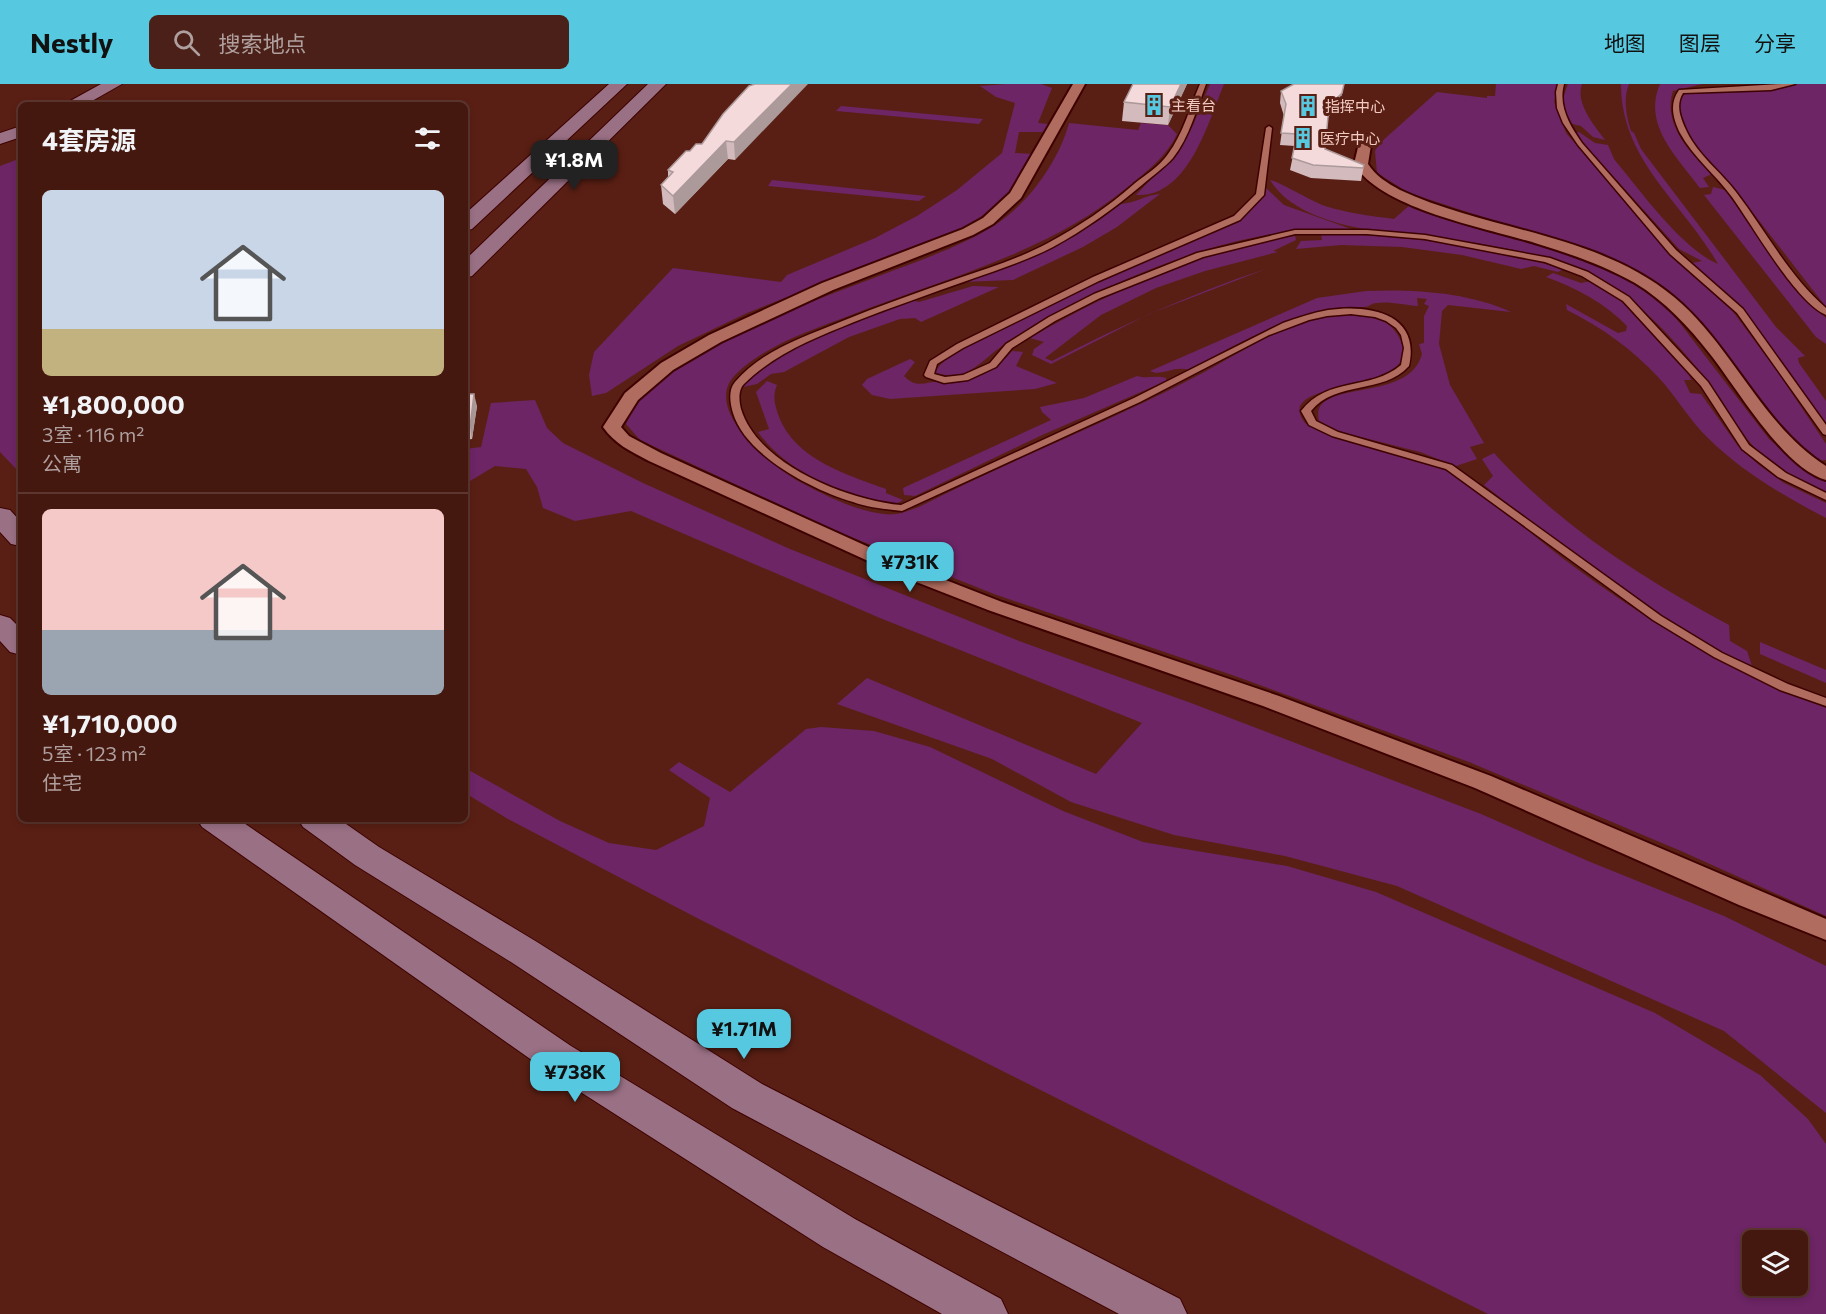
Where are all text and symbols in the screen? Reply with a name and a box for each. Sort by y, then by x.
search box [149,15,569,69]
text: Nestly [30,25,113,59]
icon: search [170,26,203,59]
text: 搜索地点 [218,30,306,57]
text: 地图 [1604,30,1646,55]
text: 图层 [1679,30,1721,55]
text: 分享 [1754,30,1796,55]
building icon: 主看台 [1142,93,1166,117]
building icon: 指挥中心 [1296,94,1320,118]
place label: 主看台 [1171,96,1216,114]
place label: 指挥中心 [1325,97,1385,115]
icon: filters [411,122,444,155]
text: 4套房源 [42,124,136,155]
building icon: 医疗中心 [1291,126,1315,150]
place label: 医疗中心 [1320,129,1380,147]
pin: ¥1.8M [532,140,616,191]
text: ¥1.8M [545,147,603,171]
icon: home [189,229,297,337]
text: ¥1,800,000 [42,388,185,419]
text: 3室 · 116 m² [42,422,144,446]
text: 公寓 [42,451,82,475]
pin: ¥731K [868,542,952,593]
icon: home [189,548,297,656]
text: ¥731K [881,549,939,573]
text: ¥1,710,000 [42,707,178,738]
text: 5室 · 123 m² [42,741,146,765]
text: 住宅 [42,770,82,794]
pin: ¥1.71M [695,1009,793,1060]
text: ¥1.71M [711,1016,777,1040]
pin: ¥738K [533,1052,617,1103]
text: ¥738K [544,1059,606,1083]
map controls [1742,1230,1808,1296]
button: layers [1742,1230,1808,1296]

